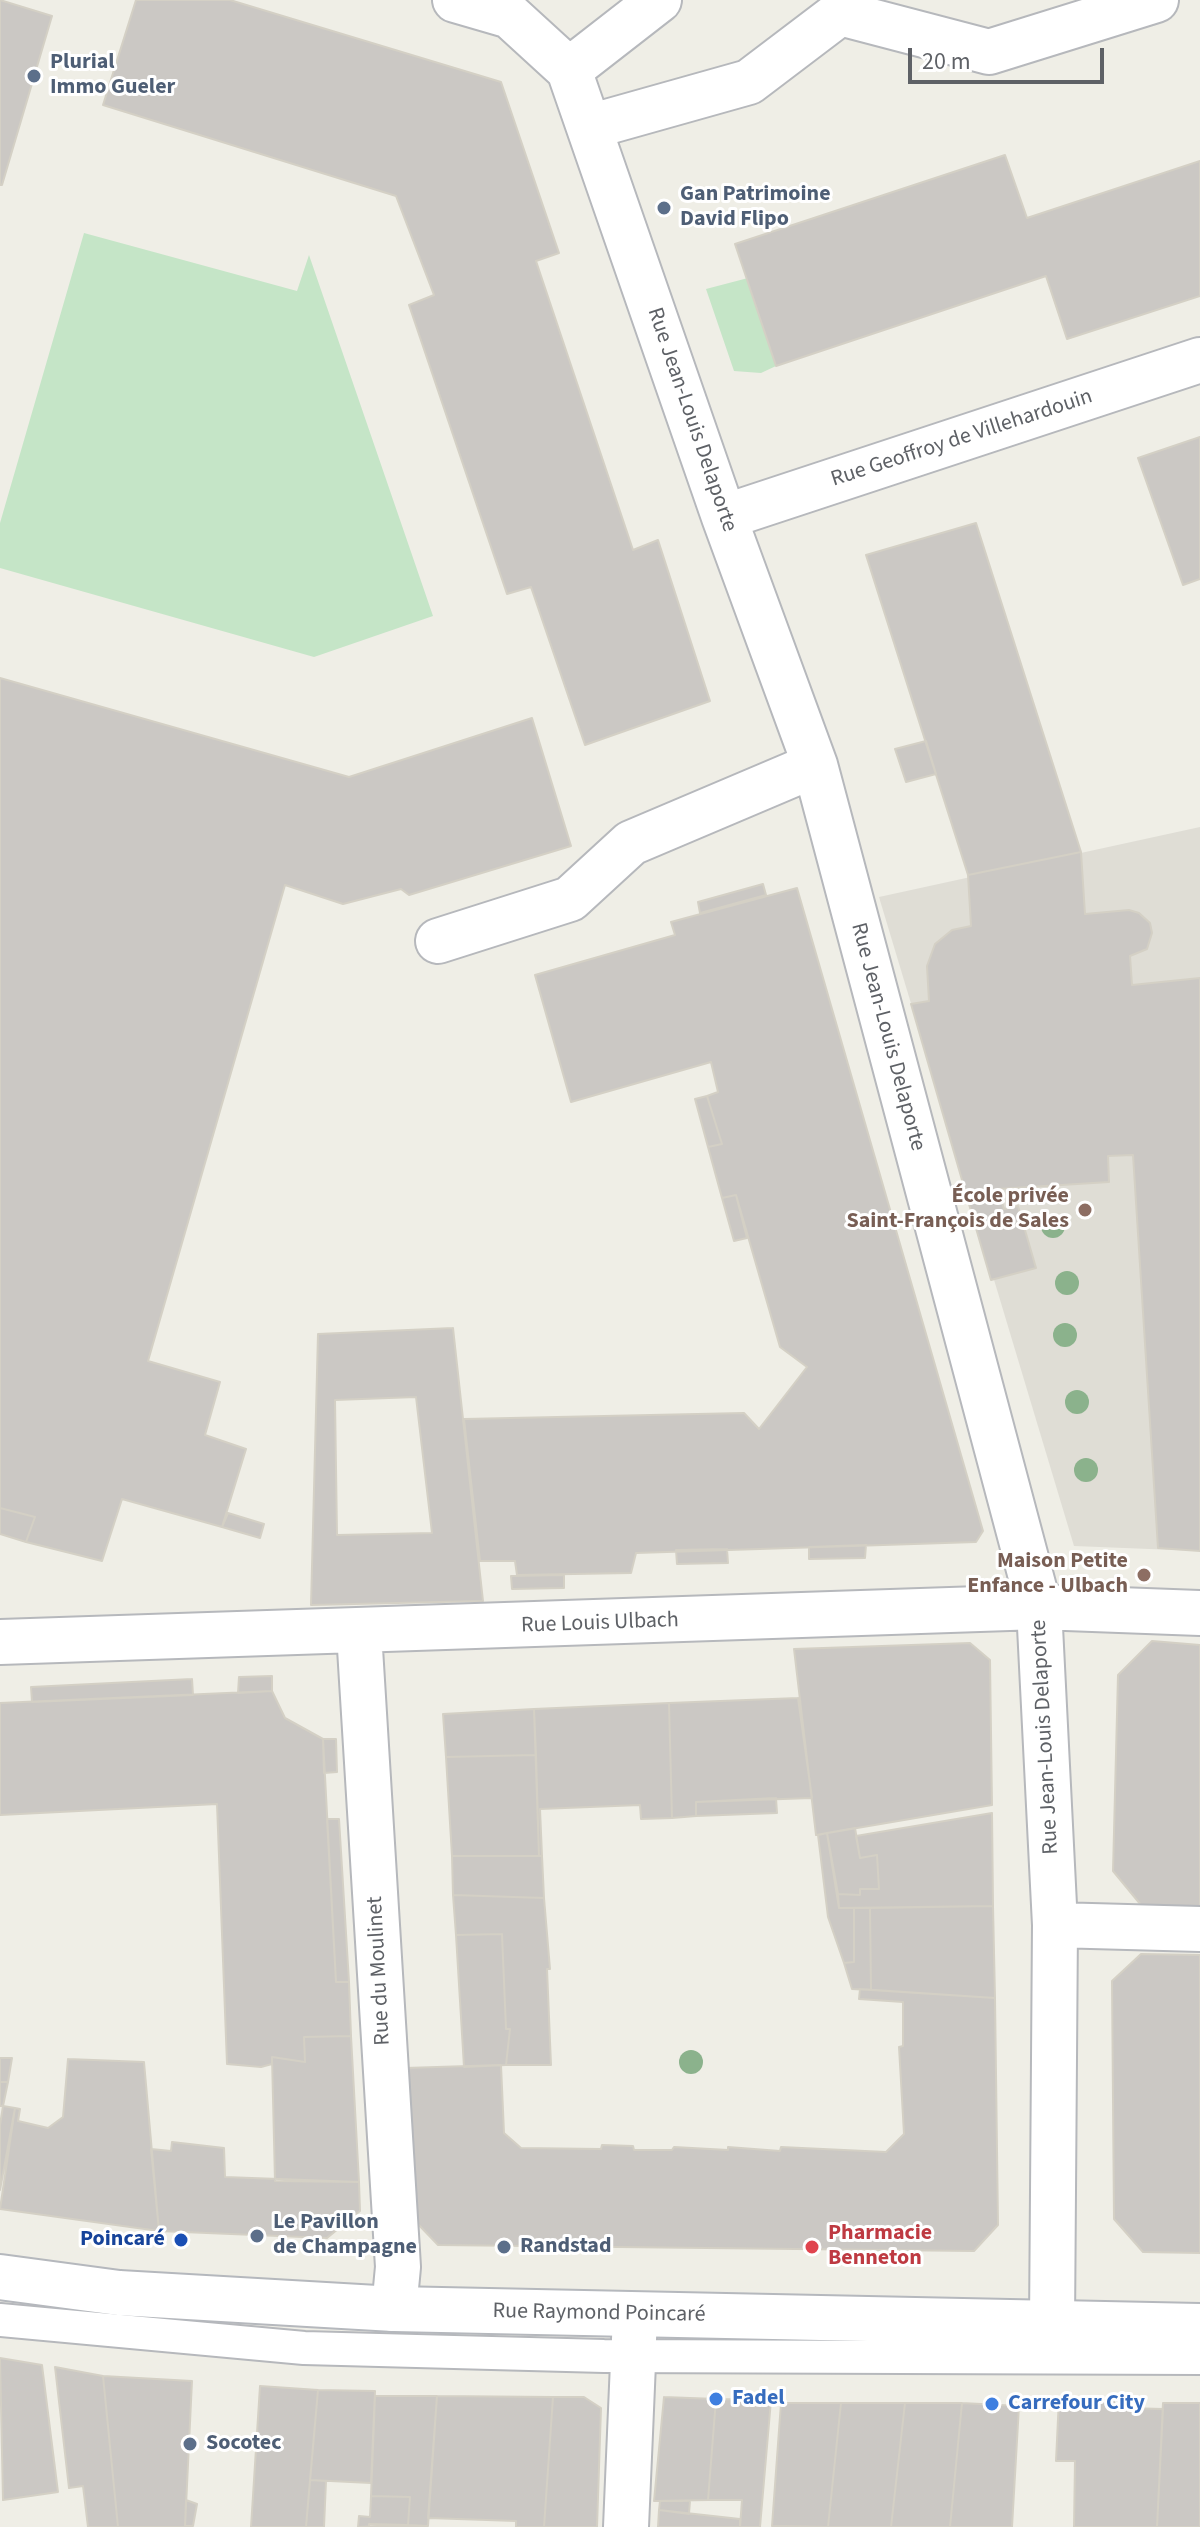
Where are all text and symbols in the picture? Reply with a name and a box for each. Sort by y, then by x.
scale bar [912,32,1108,82]
text: 20 m [922,44,971,79]
place label: Plurial Immo Gueler [50,50,175,102]
marker: Plurial Immo Gueler [25,67,43,85]
place label: Gan Patrimoine David Flipo [680,182,831,234]
marker: Gan Patrimoine David Flipo [655,199,673,217]
street label: Rue Jean-Louis Delaporte [640,305,742,535]
street label: Rue Geoffroy de Villehardouin [828,384,1096,494]
street label: Rue Jean-Louis Delaporte [844,920,930,1154]
place label: École privée Saint-François de Sales [846,1184,1069,1236]
marker: École privée Saint-François de Sales [1076,1201,1094,1219]
place label: Maison Petite Enfance - Ulbach [967,1549,1128,1600]
marker: Maison Petite Enfance - Ulbach [1135,1566,1153,1584]
street label: Rue Louis Ulbach [521,1608,679,1640]
street label: Rue Jean-Louis Delaporte [1027,1619,1065,1855]
street label: Rue du Moulinet [363,1896,397,2046]
place label: Le Pavillon de Champagne [273,2210,417,2262]
place label: Pharmacie Benneton [828,2221,932,2272]
place label: Poincaré [80,2227,165,2253]
marker: Le Pavillon de Champagne [248,2227,266,2245]
marker: Poincaré [172,2231,190,2249]
place label: Randstad [520,2234,612,2260]
marker: Randstad [495,2238,513,2256]
marker: Pharmacie Benneton [803,2238,821,2256]
street label: Rue Raymond Poincaré [492,2299,706,2329]
place label: Fadel [732,2386,785,2412]
marker: Fadel [707,2390,725,2408]
place label: Carrefour City [1008,2391,1145,2417]
marker: Carrefour City [983,2395,1001,2413]
place label: Socotec [206,2431,281,2457]
marker: Socotec [181,2435,199,2453]

